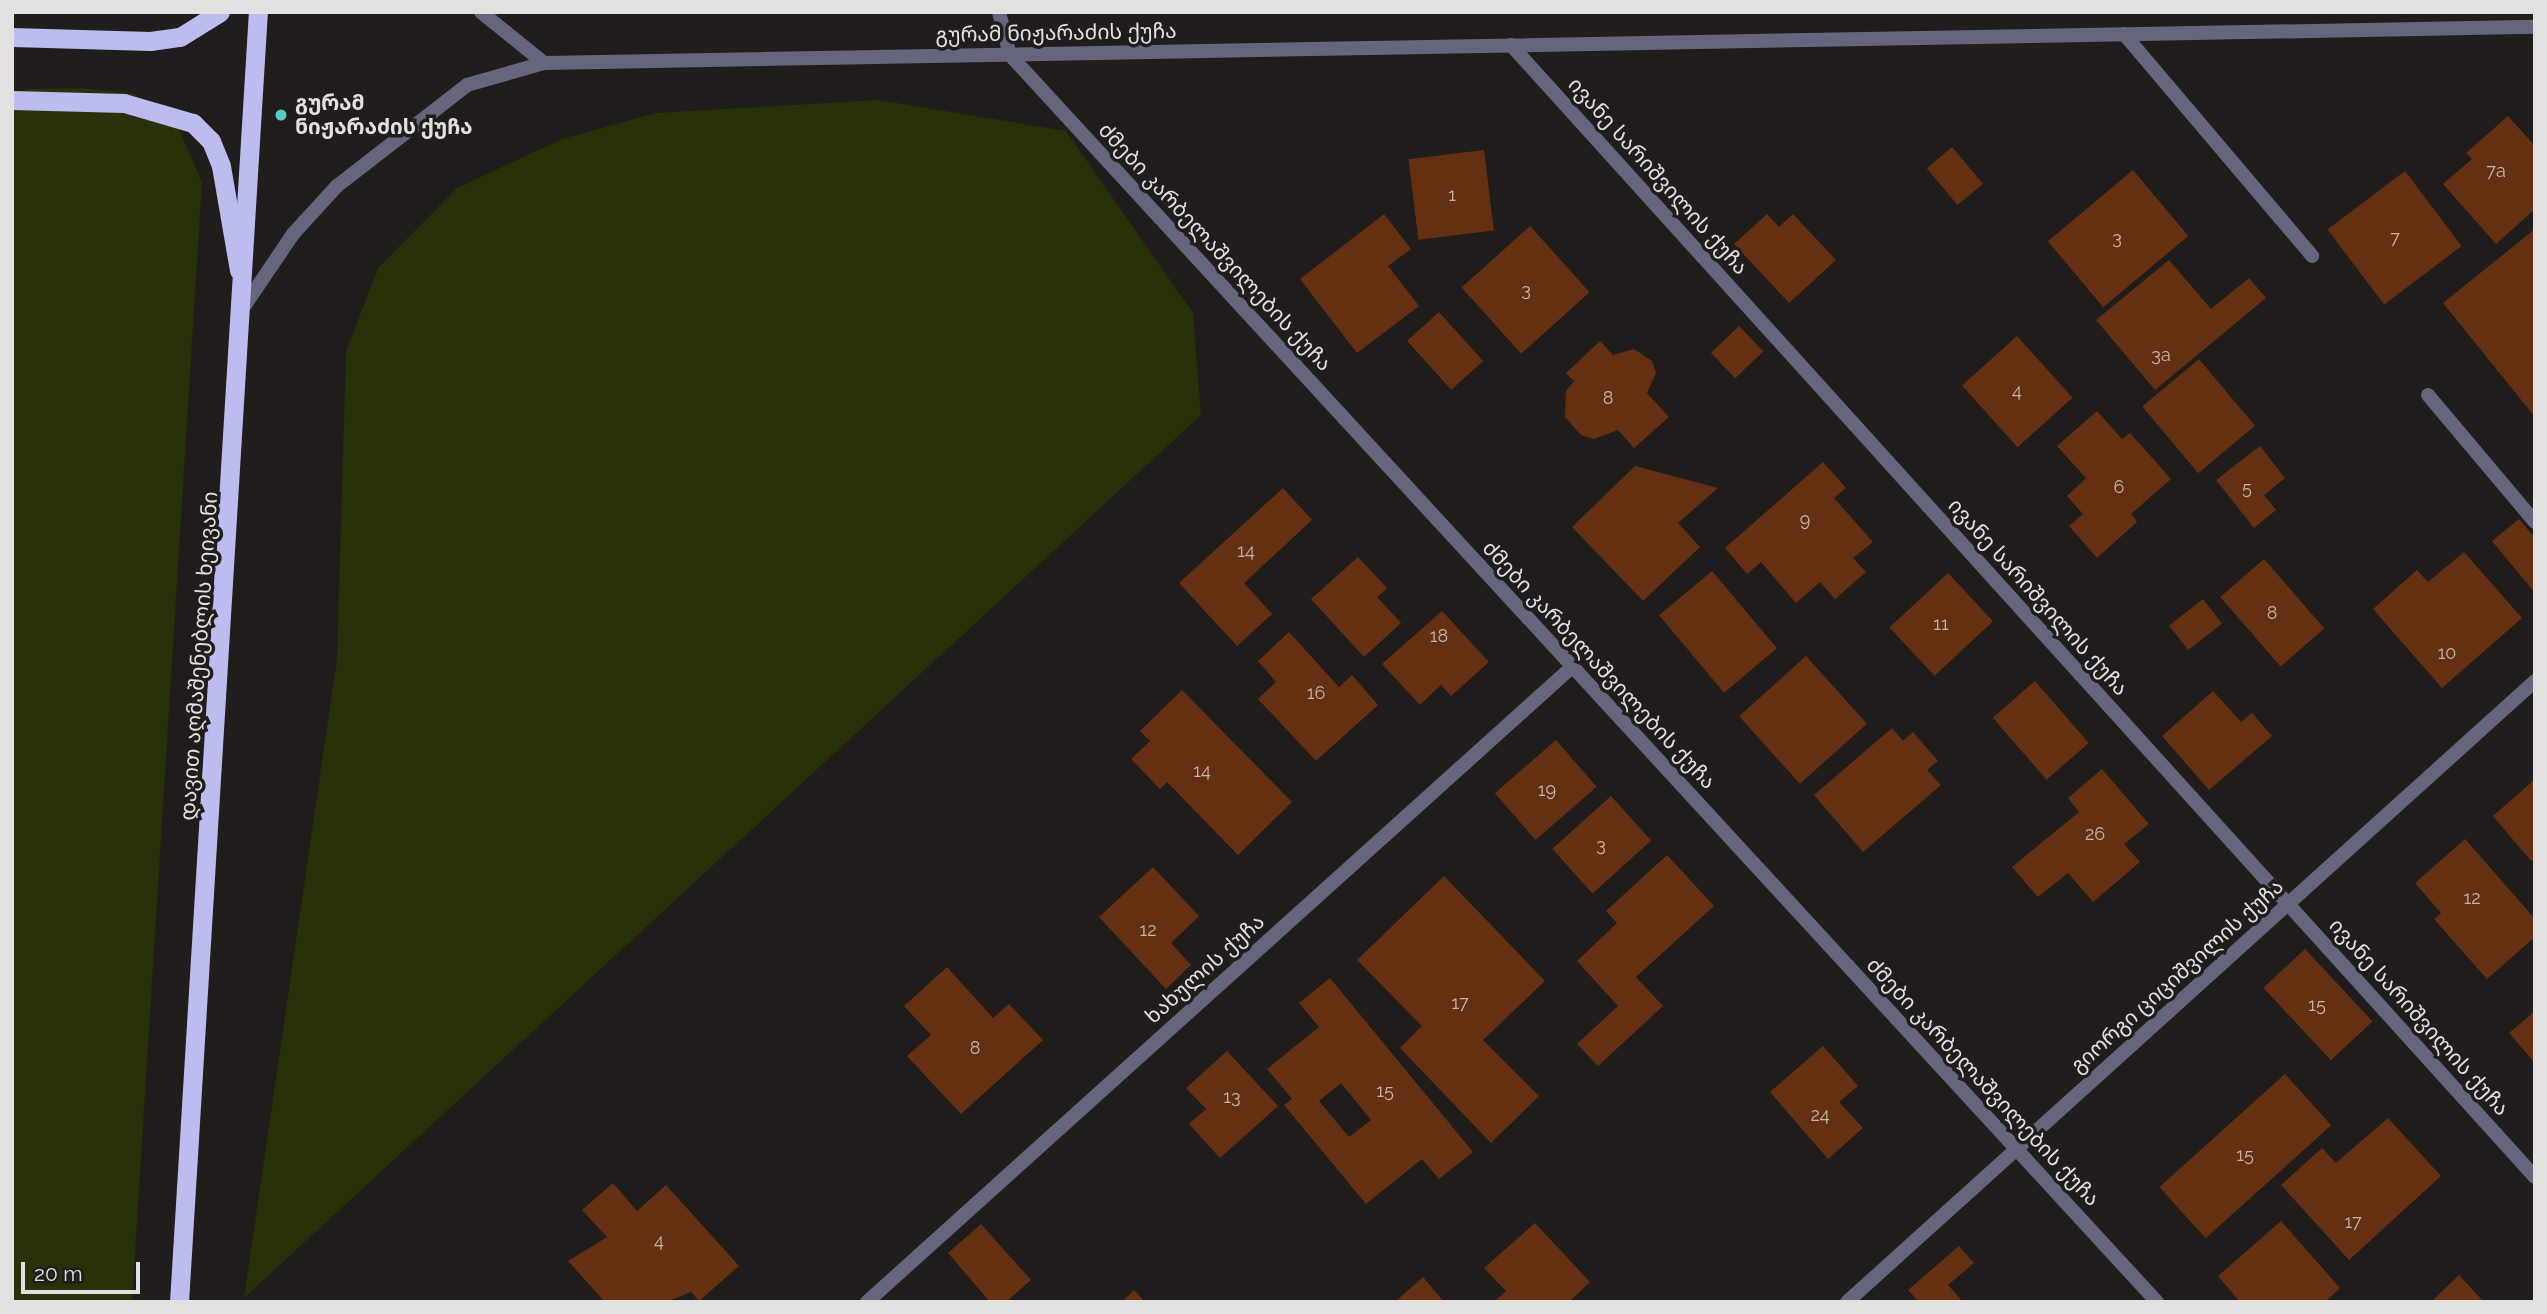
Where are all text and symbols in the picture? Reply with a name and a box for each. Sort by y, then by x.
street label: გურამ ნიჟარაძის ქუჩა [935,18,1177,48]
street label: ივანე სარიშვილის ქუჩა [1563,72,1753,280]
place label: გურამ ნიჟარაძის ქუჩა [295,90,472,140]
marker: გურამ ნიჟარაძის ქუჩა [273,107,289,123]
street label: ძმები კარბელაშვილების ქუჩა [1093,118,1337,376]
house number: 7a [2486,160,2506,182]
house number: 1 [1448,184,1456,206]
house number: 3 [2112,227,2122,249]
house number: 7 [2390,227,2400,249]
house number: 3 [1521,279,1531,301]
house number: 3a [2151,344,2171,366]
house number: 4 [2012,380,2022,402]
house number: 8 [1603,387,1613,409]
house number: 6 [2114,476,2124,498]
house number: 5 [2242,477,2252,499]
street label: დავით აღმაშენებლის ხეივანი [175,491,223,821]
street label: ივანე სარიშვილის ქუჩა [1943,493,2133,701]
house number: 9 [1800,509,1810,531]
street label: ძმები კარბელაშვილების ქუჩა [1477,536,1721,794]
house number: 14 [1237,540,1255,562]
house number: 8 [2267,602,2277,624]
house number: 11 [1933,613,1949,635]
house number: 18 [1430,625,1448,647]
house number: 10 [2438,642,2456,664]
house number: 16 [1307,682,1325,704]
house number: 14 [1193,760,1211,782]
house number: 19 [1538,779,1556,801]
house number: 26 [2085,823,2105,845]
house number: 3 [1596,834,1606,856]
street label: გიორგი ციციშვილის ქუჩა [2065,874,2289,1078]
house number: 12 [2463,887,2481,909]
street label: ხახულის ქუჩა [1140,909,1270,1029]
street label: ივანე სარიშვილის ქუჩა [2324,913,2514,1121]
house number: 12 [1139,919,1157,941]
street label: ძმები კარბელაშვილების ქუჩა [1861,953,2105,1211]
house number: 17 [1451,992,1469,1014]
house number: 15 [2308,994,2326,1016]
house number: 8 [970,1037,980,1059]
house number: 15 [1376,1080,1394,1102]
house number: 13 [1223,1086,1241,1108]
house number: 24 [1810,1104,1830,1126]
house number: 15 [2236,1144,2254,1166]
house number: 17 [2344,1211,2362,1233]
house number: 4 [654,1230,664,1252]
scale bar [24,1248,144,1292]
text: 20 m [34,1261,82,1286]

